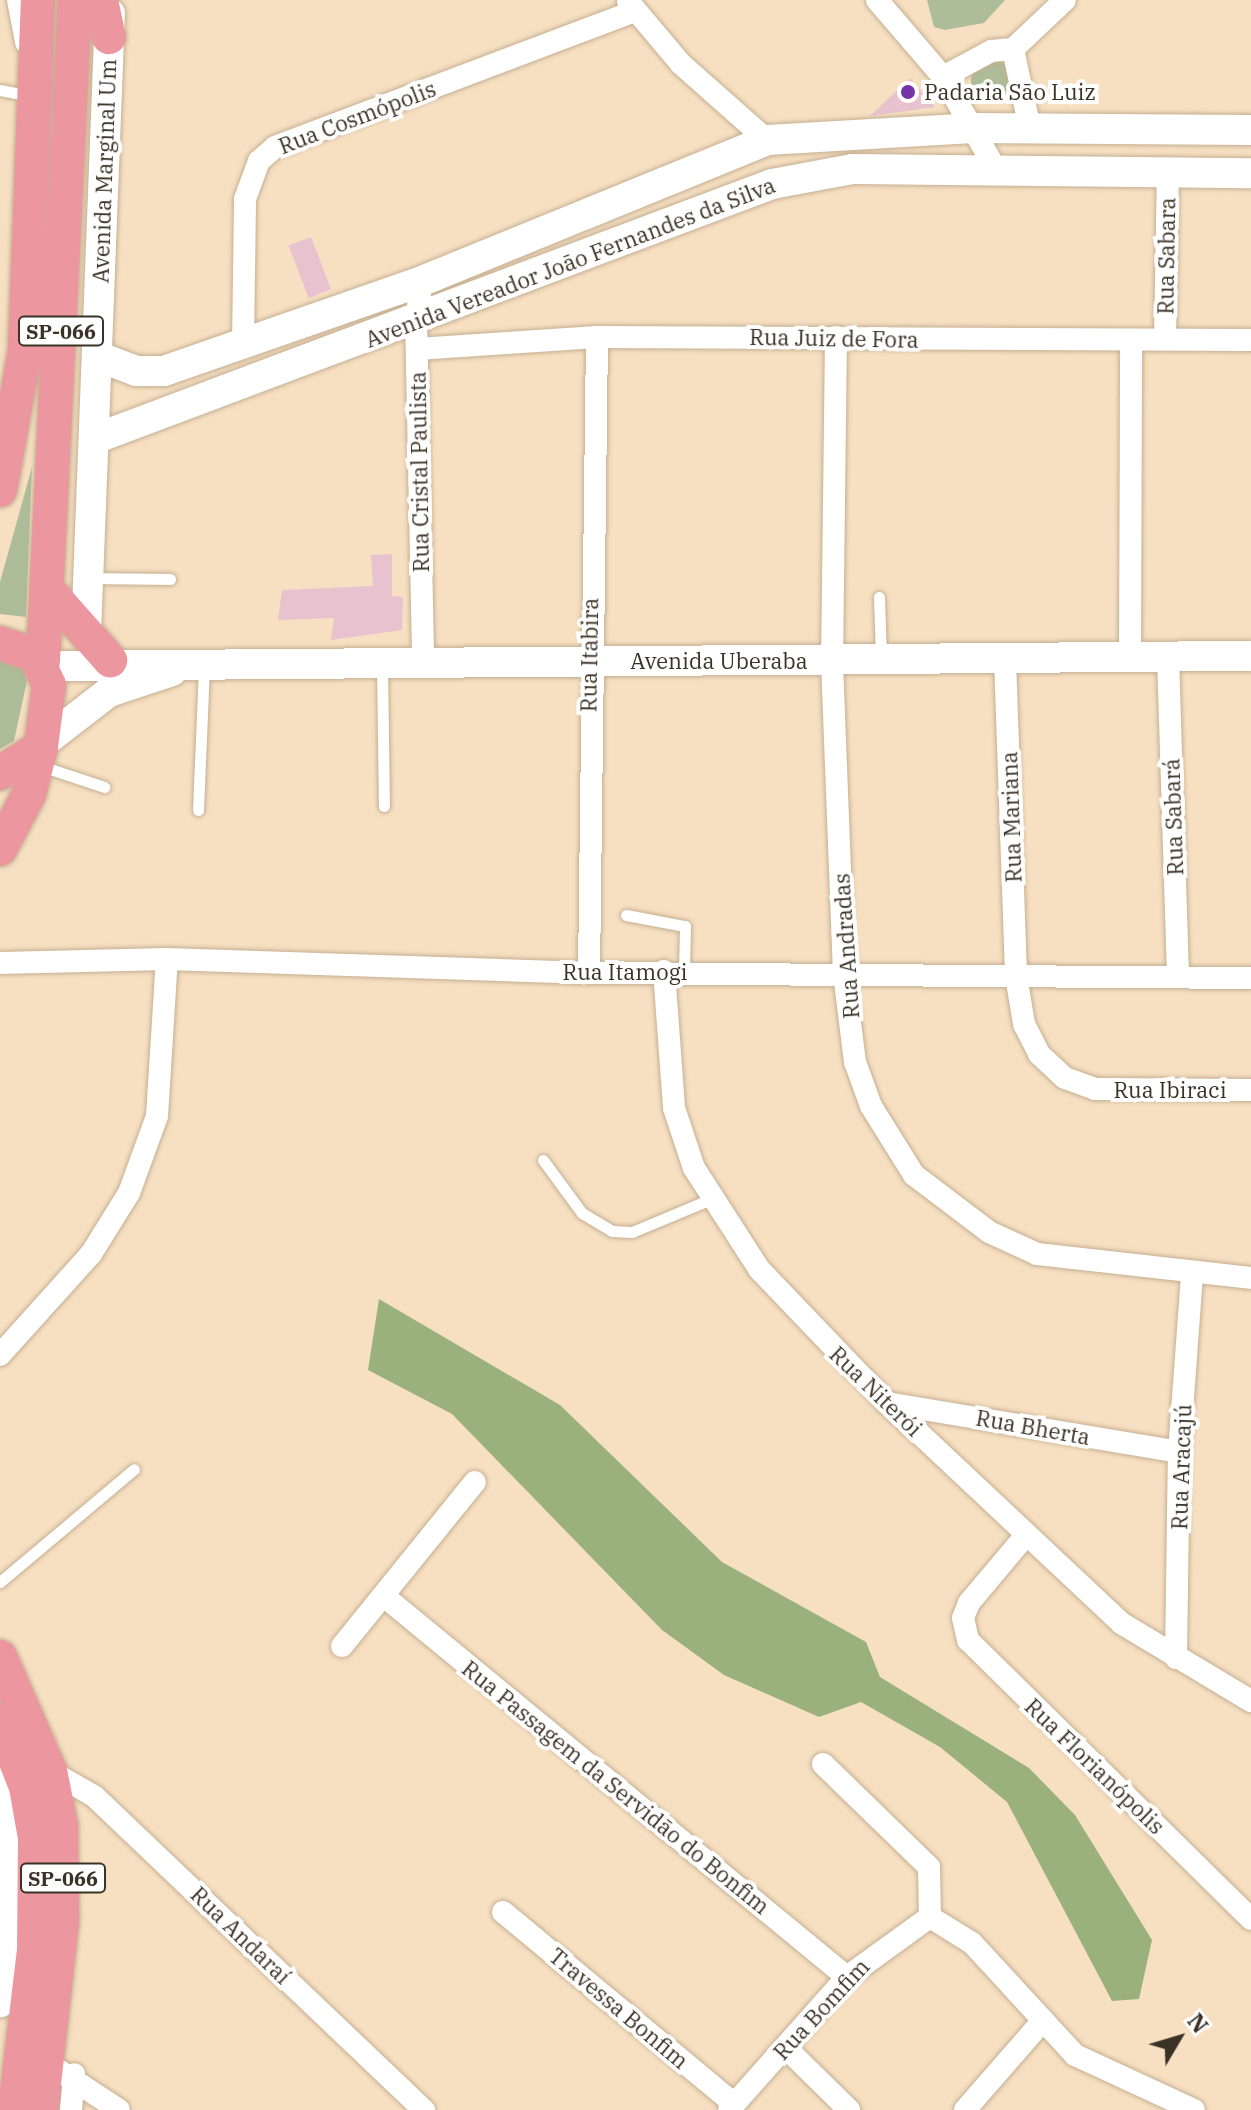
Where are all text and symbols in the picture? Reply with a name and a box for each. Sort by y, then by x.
street label: Avenida Marginal Um [87,59,121,283]
street label: Rua Cosmópolis [275,75,439,159]
place label: Padaria São Luiz [924,79,1096,105]
marker: Padaria São Luiz [899,83,917,101]
street label: Avenida Vereador João Fernandes da Silva [361,171,779,353]
street label: Rua Sabara [1152,197,1180,315]
road number: SP-066 [17,315,105,347]
street label: Rua Juiz de Fora [749,323,919,353]
street label: Rua Cristal Paulista [404,371,434,573]
street label: Rua Itabira [575,598,603,712]
street label: Avenida Uberaba [630,648,808,674]
street label: Rua Mariana [996,751,1026,883]
street label: Rua Sabará [1158,758,1188,876]
street label: Rua Andradas [828,872,864,1020]
street label: Rua Itamogi [562,959,688,985]
street label: Rua Ibiraci [1113,1077,1227,1103]
street label: Rua Niterói [824,1340,928,1442]
street label: Rua Bherta [974,1404,1092,1450]
street label: Rua Aracajú [1166,1404,1196,1530]
street label: Rua Passagem da Servidão do Bonfim [457,1655,775,1919]
street label: Rua Florianópolis [1020,1693,1170,1839]
road number: SP-066 [19,1862,107,1894]
street label: Rua Andaraí [186,1881,296,1989]
street label: Travessa Bonfim [544,1942,694,2074]
street label: Rua Bomfim [768,1953,874,2065]
north arrow [1139,1998,1219,2078]
text: N [1182,2007,1215,2039]

